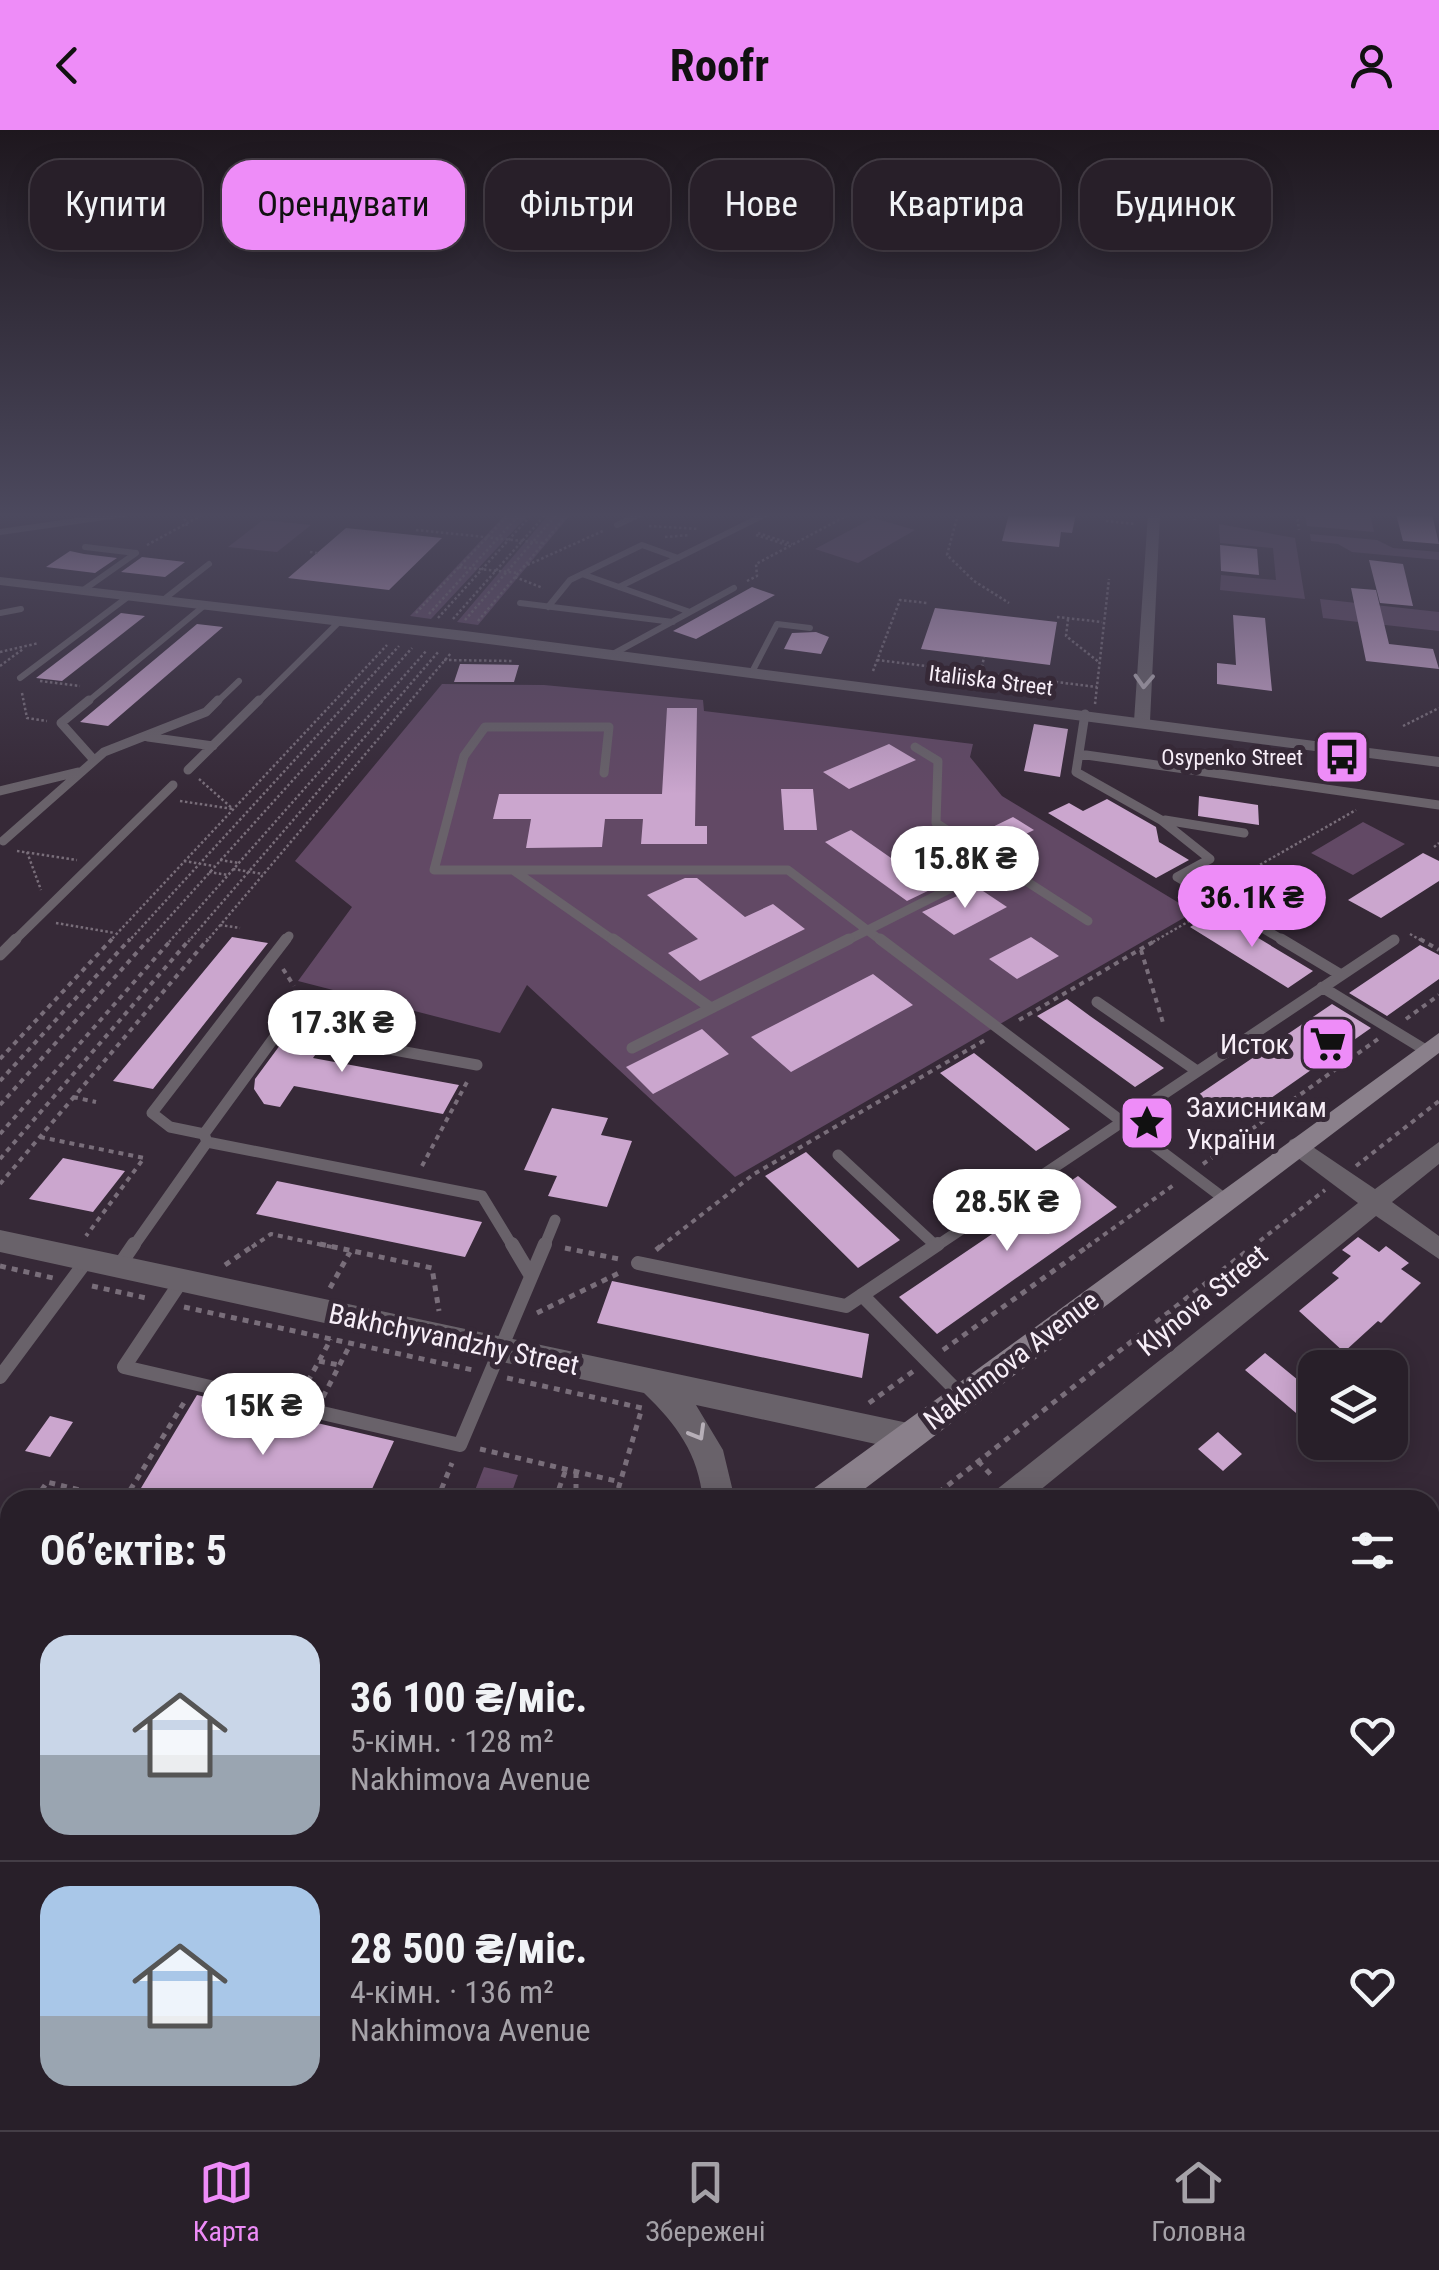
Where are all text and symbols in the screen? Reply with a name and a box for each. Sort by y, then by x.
icon: back [40,38,95,93]
icon: person [1344,38,1399,93]
text: Roofr [670,39,769,92]
chip: Купити [30,160,202,250]
chip: Орендувати [222,160,465,250]
chip: Фільтри [485,160,670,250]
chip: Нове [690,160,833,250]
chip: Квартира [853,160,1060,250]
chip: Будинок [1080,160,1271,250]
street label: Italiiska Street [927,660,1054,701]
one-way arrow [1134,674,1155,690]
bus stop icon: Osypenko Street [1312,727,1372,787]
place label: Osypenko Street [1161,745,1303,770]
pin: 15.8K ₴ [873,826,1057,911]
text: 15.8K ₴ [913,839,1017,877]
pin: 36.1K ₴ [1160,865,1344,950]
text: 36.1K ₴ [1200,878,1304,916]
pin: 17.3K ₴ [250,990,434,1075]
text: 17.3K ₴ [290,1003,394,1041]
supermarket icon: Исток [1298,1014,1358,1074]
place label: Исток [1220,1028,1289,1061]
place label: Захисникам України [1186,1091,1327,1156]
place icon: Захисникам України [1117,1093,1177,1153]
pin: 28.5K ₴ [915,1169,1099,1254]
text: 28.5K ₴ [955,1182,1059,1220]
street label: Klynova Street [1131,1238,1274,1363]
street label: Nakhimova Avenue [917,1284,1105,1437]
street label: Bakhchyvandzhy Street [326,1297,582,1382]
map controls [1298,1350,1408,1460]
button: layers [1298,1350,1408,1460]
pin: 15K ₴ [193,1373,333,1458]
text: 15K ₴ [224,1386,302,1424]
one-way arrow [686,1422,705,1440]
icon: filters [1345,1523,1400,1578]
text: Об’єктів: 5 [40,1526,227,1575]
text: 36 100 ₴/міс. [350,1673,587,1722]
icon: home [120,1675,240,1795]
icon: heart [1345,1708,1400,1763]
text: 5-кімн. · 128 m² [350,1722,554,1760]
text: Nakhimova Avenue [350,1760,591,1798]
text: 28 500 ₴/міс. [350,1924,587,1973]
icon: home [120,1926,240,2046]
icon: heart [1345,1959,1400,2014]
text: 4-кімн. · 136 m² [350,1973,554,2011]
text: Nakhimova Avenue [350,2011,591,2049]
tab: Карта [193,2155,260,2248]
tab: Збережені [645,2155,766,2248]
tab: Головна [1151,2155,1246,2248]

